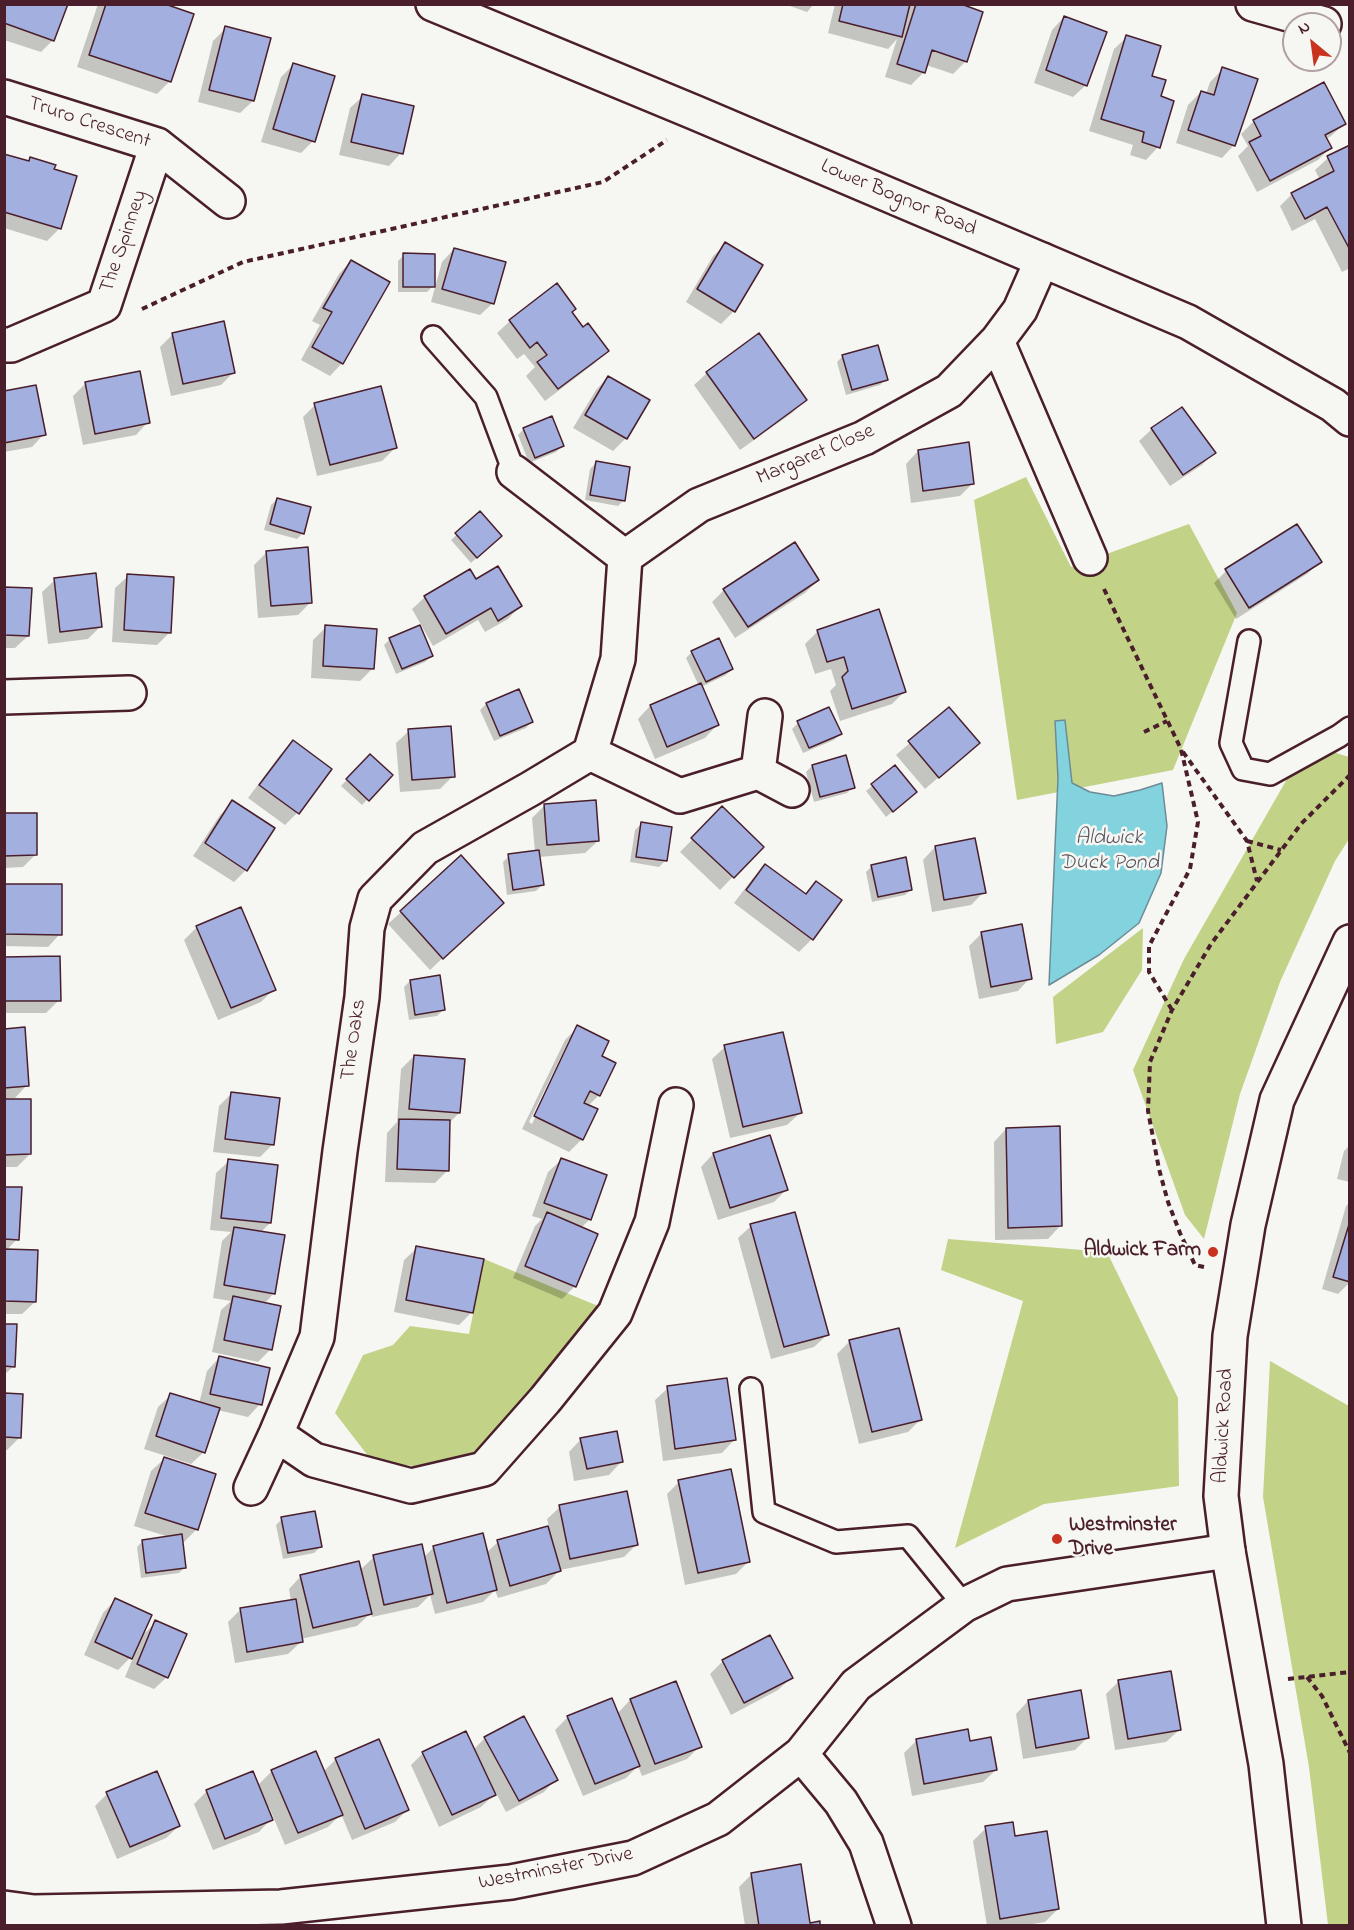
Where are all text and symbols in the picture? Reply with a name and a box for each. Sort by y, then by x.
north arrow [1282,12,1342,72]
text: N [1294,15,1315,41]
street label: Truro Crescent [25,92,153,156]
street label: Lower Bognor Road [816,155,980,243]
street label: The Spinney [96,187,154,297]
street label: Margaret Close [753,420,879,492]
water label: Aldwick Duck Pond [1059,826,1159,878]
street label: The Oaks [337,998,373,1082]
place label: Aldwick Farm [1084,1239,1201,1265]
marker: Aldwick Farm [1206,1245,1220,1259]
street label: Aldwick Road [1209,1368,1241,1484]
place label: Westminster Drive [1069,1514,1177,1564]
marker: Westminster Drive [1050,1532,1064,1546]
street label: Westminster Drive [477,1843,635,1897]

